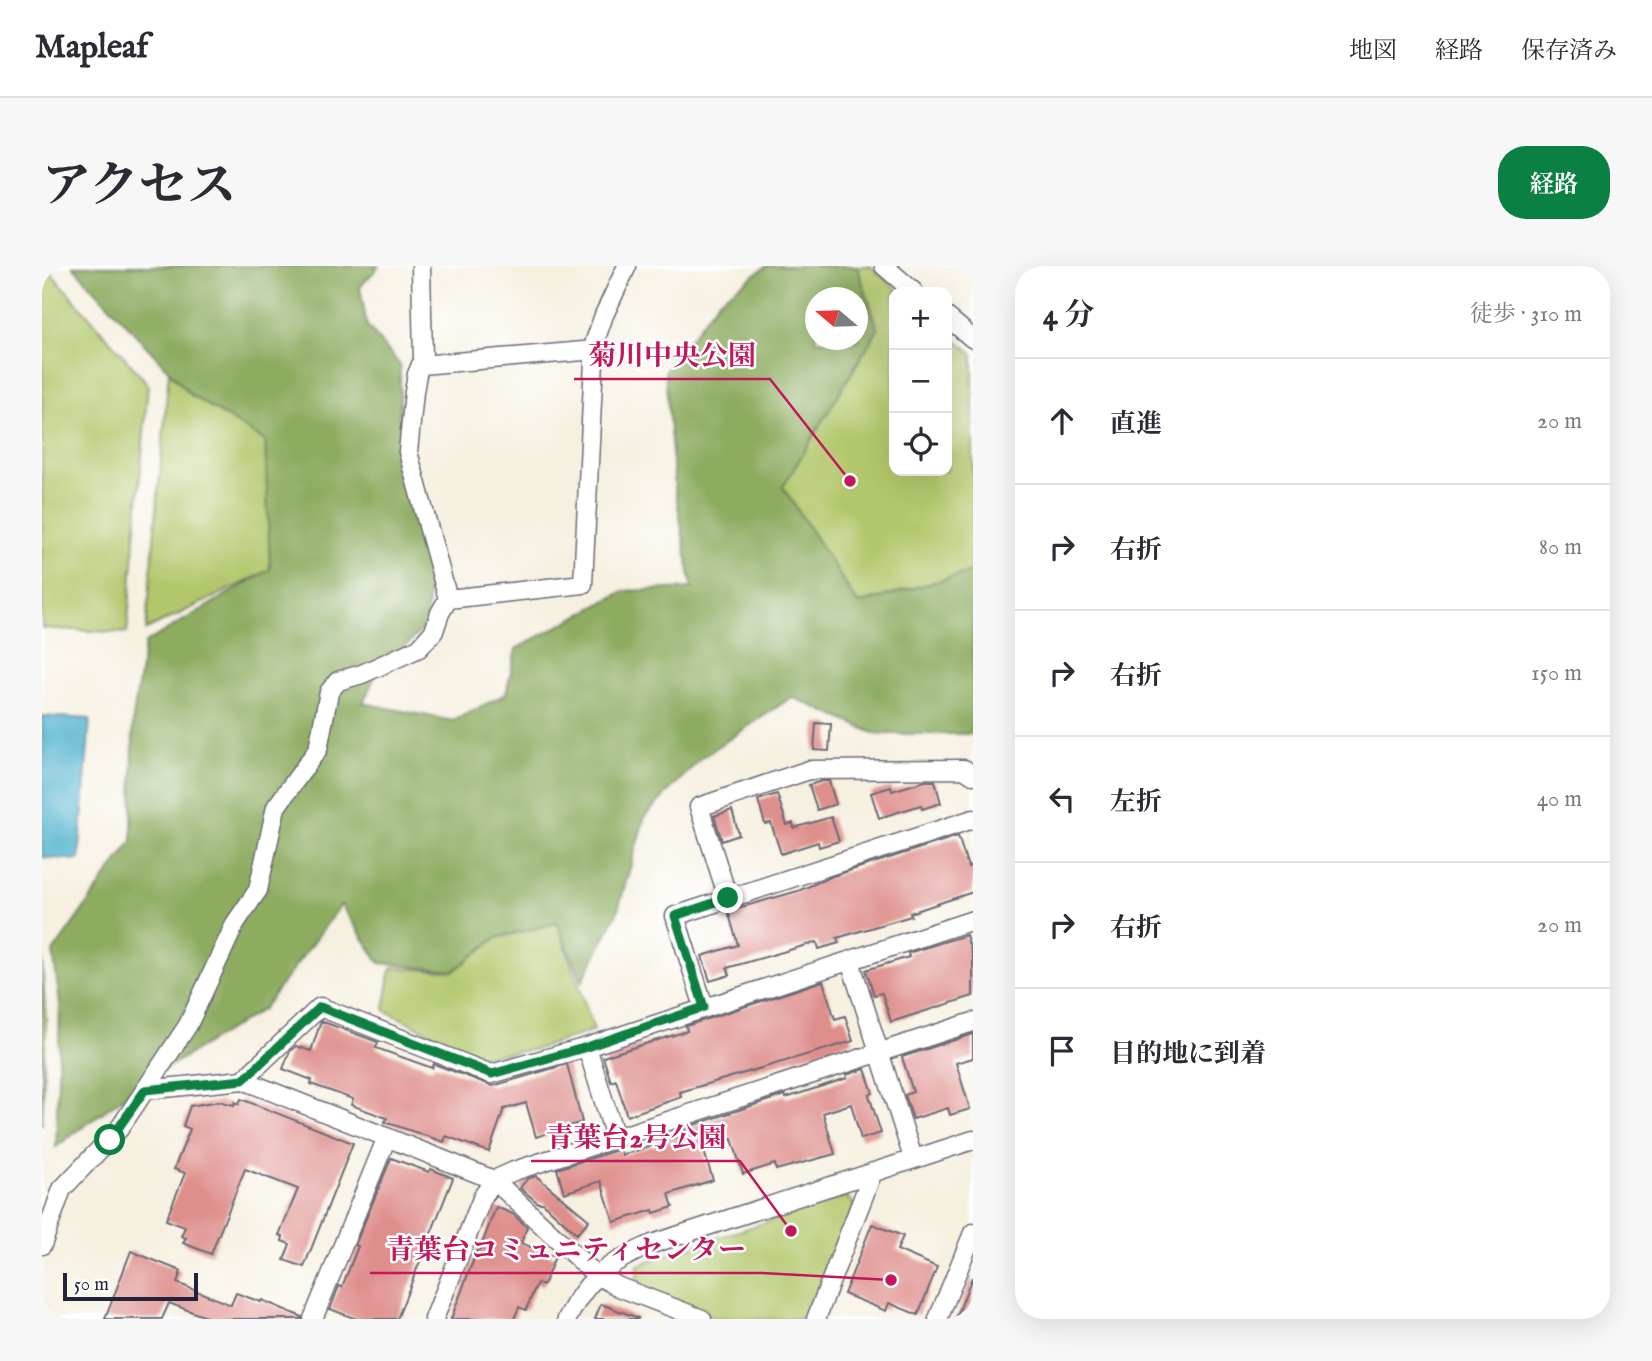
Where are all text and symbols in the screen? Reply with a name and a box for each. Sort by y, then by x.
text: Mapleaf [35,27,148,69]
text: 地図 [1349,36,1397,67]
text: 経路 [1435,36,1483,67]
text: 保存済み [1521,36,1617,67]
button: 経路 [1498,146,1610,219]
text: アクセス [42,157,237,219]
north arrow [805,287,868,350]
map controls [889,287,952,476]
button: + [889,287,952,350]
text: 4 分 [1043,297,1094,335]
text: 徒歩 · 310 m [1470,300,1582,329]
callout: 菊川中央公園 [574,330,770,379]
text: 菊川中央公園 [588,340,756,375]
button: − [889,350,952,413]
icon: ahead [1043,402,1081,440]
text: 20 m [1537,407,1582,436]
text: 直進 [1110,408,1162,441]
button: locate [889,413,952,476]
icon: right [1043,528,1081,566]
text: 80 m [1539,533,1582,562]
text: 右折 [1110,534,1162,567]
icon: right [1043,654,1081,692]
text: 150 m [1531,659,1582,688]
text: 右折 [1110,660,1162,693]
icon: left [1043,780,1081,818]
text: 40 m [1537,785,1582,814]
text: 左折 [1110,786,1162,819]
route end [712,882,743,913]
icon: right [1043,906,1081,944]
text: 20 m [1537,911,1582,940]
text: 右折 [1110,912,1162,945]
icon: arrive [1043,1032,1081,1070]
text: 目的地に到着 [1110,1038,1266,1071]
callout: 青葉台2号公園 [531,1112,740,1161]
text: 青葉台2号公園 [545,1122,727,1157]
route start [94,1124,125,1155]
callout: 青葉台コミュニティセンター [370,1224,762,1273]
text: 青葉台コミュニティセンター [386,1234,746,1269]
scale bar [63,1270,198,1302]
text: 50 m [74,1273,109,1297]

